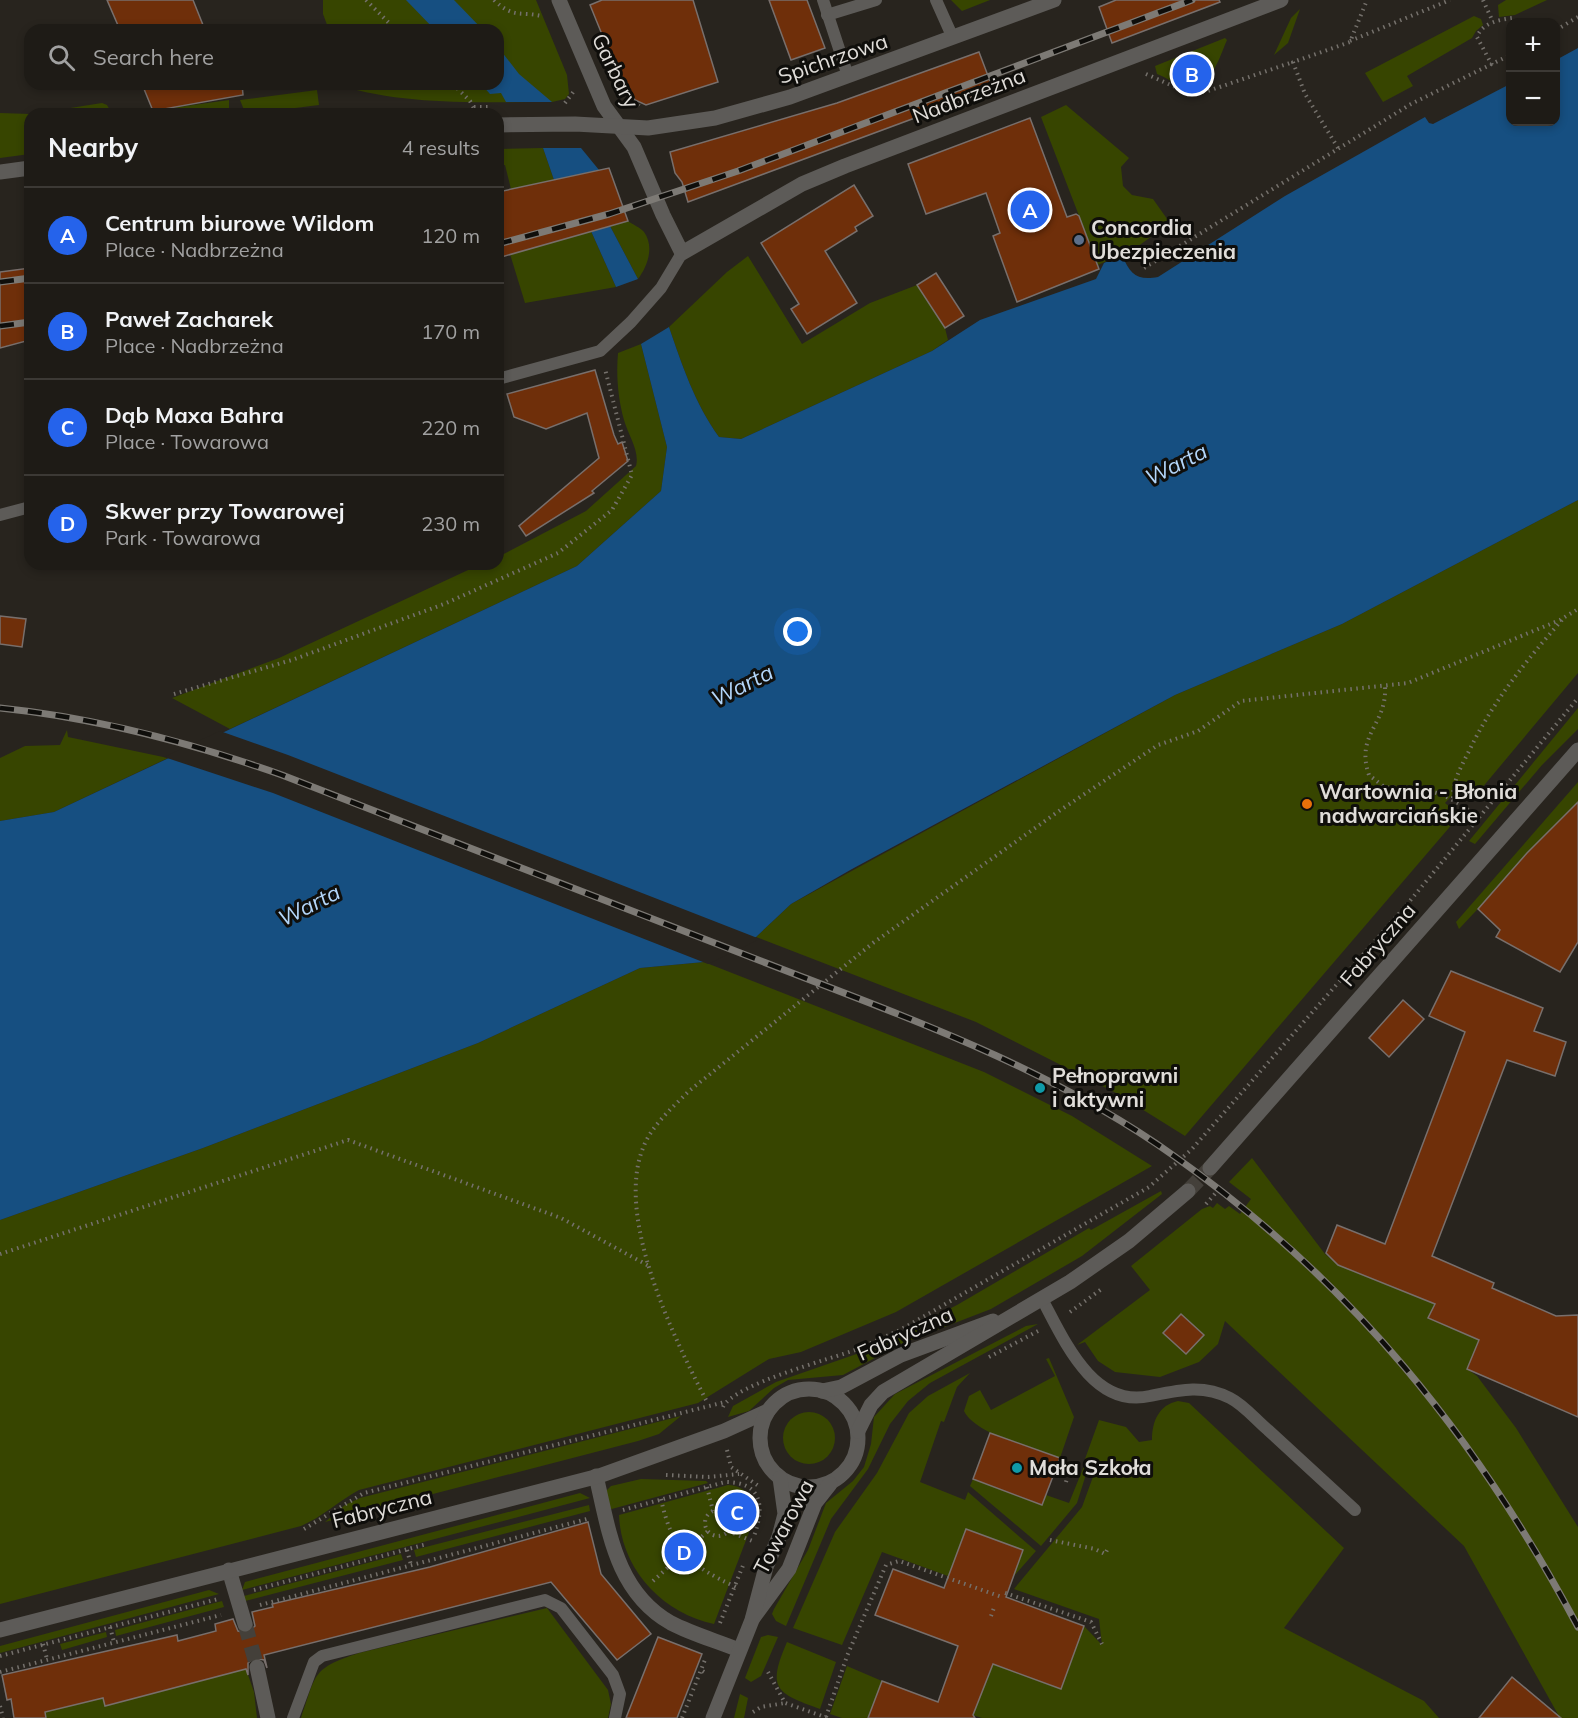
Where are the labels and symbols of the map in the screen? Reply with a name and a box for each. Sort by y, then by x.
street label: Spichrzowa [774,27,891,89]
street label: Garbary [587,29,645,112]
pin: B [1172,52,1212,97]
street label: Nadbrzeżna [908,62,1029,129]
pin: A [1010,188,1050,232]
place label: Concordia Ubezpieczenia [1091,214,1236,264]
marker: Concordia Ubezpieczenia [1072,233,1086,247]
water label: Warta [1140,437,1212,491]
your location [783,617,812,646]
water label: Warta [706,658,778,712]
place label: Wartownia - Błonia nadwarciańskie [1319,778,1517,828]
marker: Wartownia - Błonia nadwarciańskie [1300,797,1314,811]
water label: Warta [273,878,345,932]
street label: Fabryczna [1334,897,1421,991]
place label: Pełnoprawni i aktywni [1052,1062,1178,1112]
marker: Pełnoprawni i aktywni [1033,1081,1047,1095]
street label: Fabryczna [853,1300,956,1366]
place label: Mała Szkoła [1029,1454,1151,1480]
marker: Mała Szkoła [1010,1461,1024,1475]
street label: Towarowa [747,1475,819,1578]
street label: Fabryczna [329,1483,434,1533]
pin: C [718,1490,756,1534]
pin: D [664,1530,704,1574]

